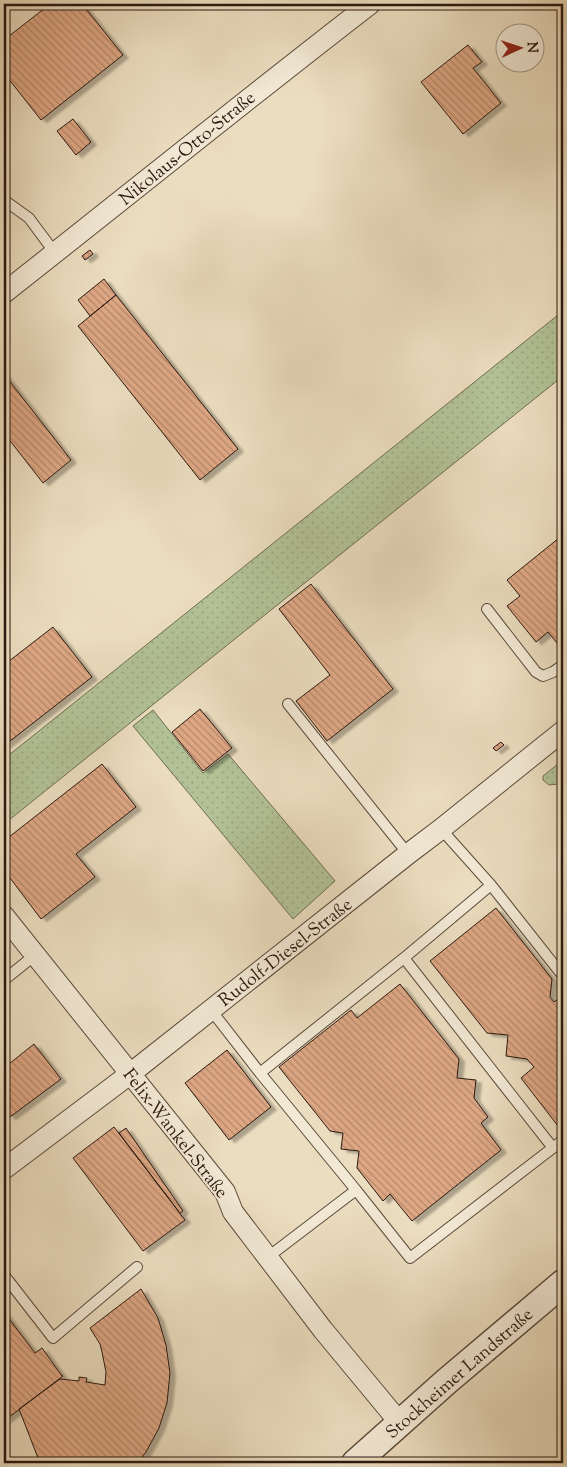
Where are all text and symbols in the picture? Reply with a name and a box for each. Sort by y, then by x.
north arrow [494,22,544,72]
text: N [521,41,541,54]
street label: Nikolaus-Otto-Straße [115,86,262,213]
street label: Rudolf-Diesel-Straße [214,893,359,1014]
street label: Felix-Wankel-Straße [115,1064,233,1205]
street label: Stockheimer Landstraße [381,1303,540,1446]

